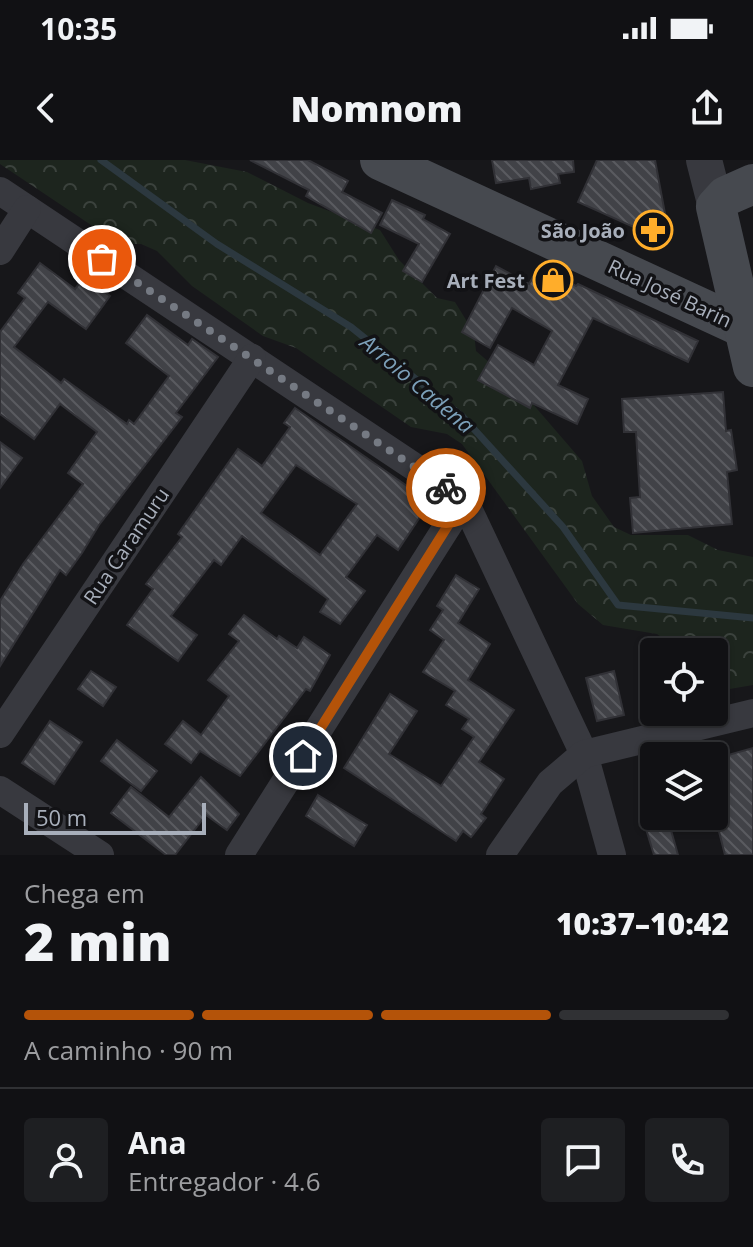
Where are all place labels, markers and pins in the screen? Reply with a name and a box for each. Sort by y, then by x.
pharmacy icon: São João [632,209,674,251]
place label: São João [541,217,625,244]
pin [68,225,136,293]
shop icon: Art Fest [532,259,574,301]
place label: Art Fest [447,267,525,294]
pin [269,722,337,790]

